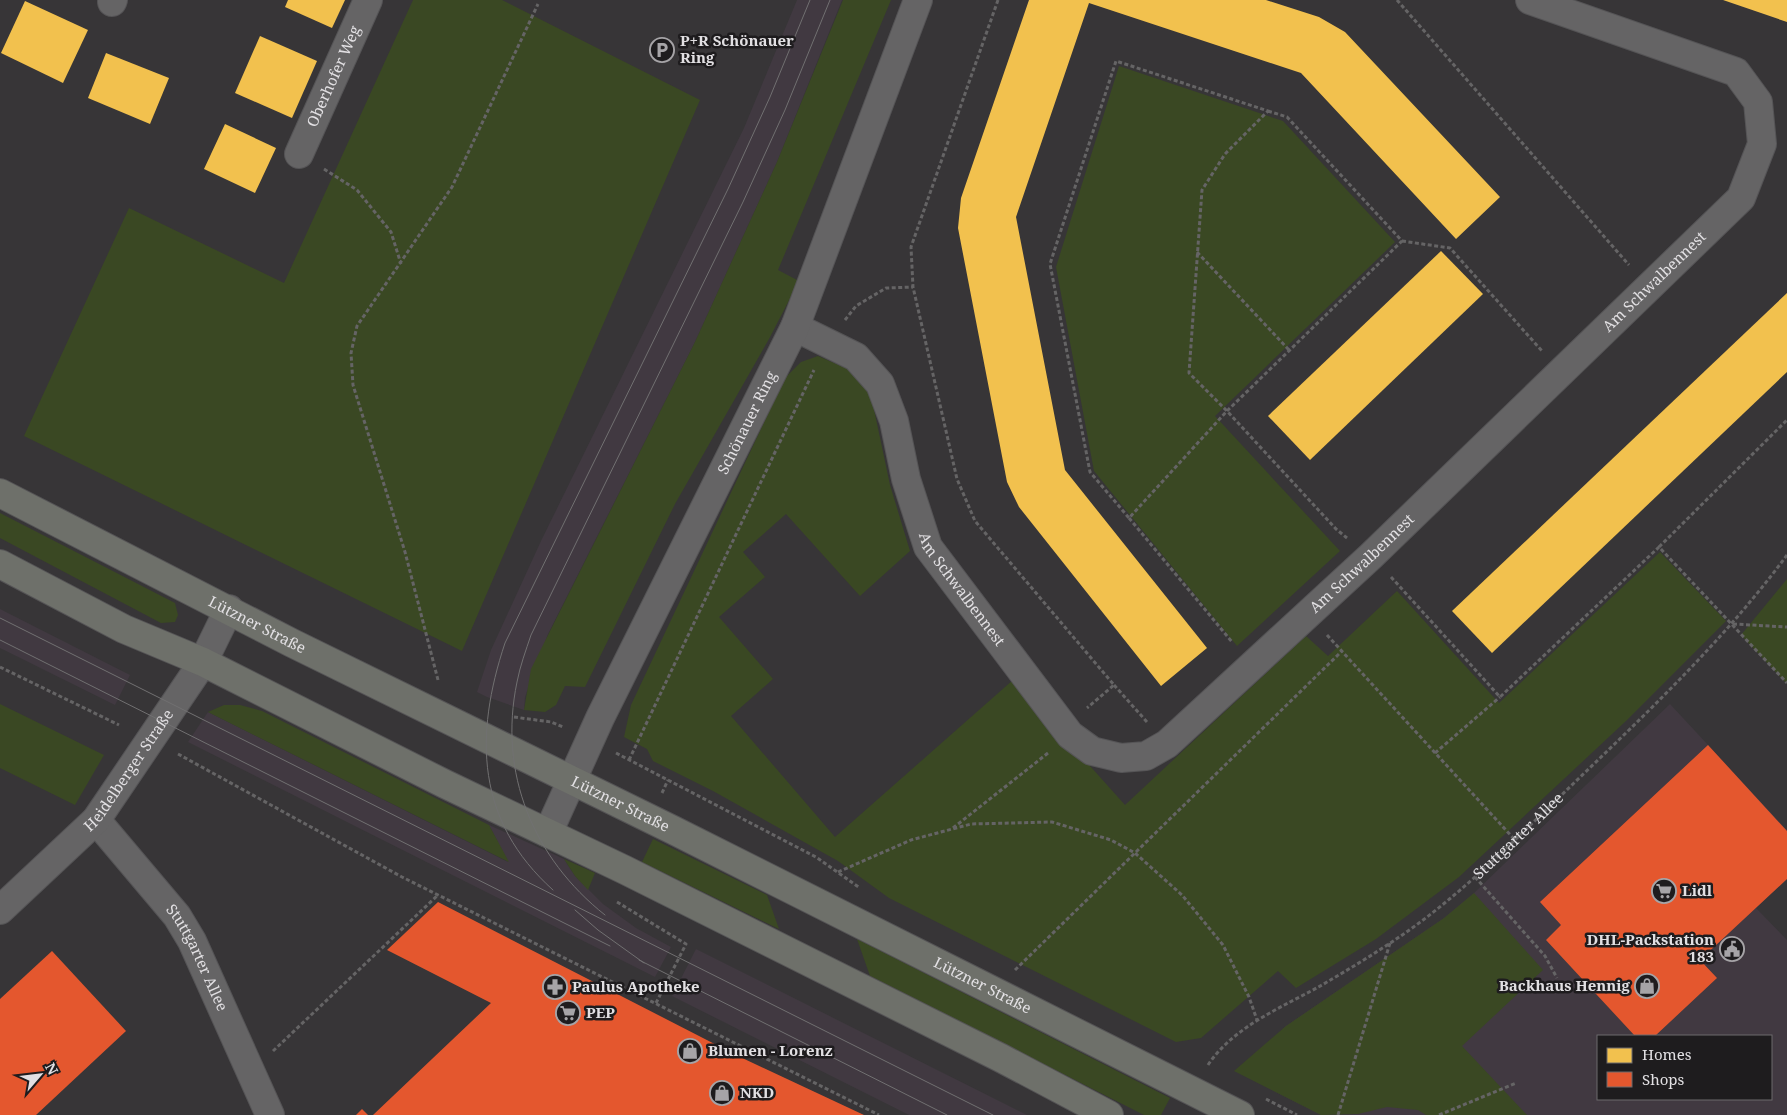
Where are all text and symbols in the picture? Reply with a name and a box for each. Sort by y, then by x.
street label: Oberhofer Weg [301,22,364,130]
place label: P+R Schönauer Ring [680,30,794,67]
parking icon: P+R Schönauer Ring [649,37,675,63]
street label: Am Schwalbennest [1598,226,1710,336]
street label: Schönauer Ring [712,367,780,477]
street label: Am Schwalbennest [1305,509,1418,617]
street label: Am Schwalbennest [915,530,1010,650]
street label: Lützner Straße [205,591,310,657]
street label: Heidelberger Straße [79,705,177,835]
street label: Lützner Straße [568,771,673,836]
street label: Stuttgarter Allee [1468,788,1567,883]
supermarket icon: Lidl [1651,878,1677,904]
place label: Lidl [1682,880,1713,900]
street label: Stuttgarter Allee [162,899,233,1014]
place label: DHL-Packstation 183 [1587,929,1714,966]
public building icon: DHL-Packstation 183 [1719,936,1745,962]
street label: Lützner Straße [931,952,1035,1018]
shop icon: Backhaus Hennig [1634,973,1660,999]
pharmacy icon: Paulus Apotheke [542,974,568,1000]
place label: Backhaus Hennig [1499,975,1631,995]
place label: Paulus Apotheke [572,976,700,996]
supermarket icon: PEP [555,1000,581,1026]
place label: PEP [586,1002,615,1022]
legend [1597,1035,1772,1100]
shop icon: Blumen - Lorenz [677,1038,703,1064]
place label: Blumen - Lorenz [708,1040,833,1060]
text: Homes [1642,1044,1692,1064]
north arrow [15,1050,65,1100]
text: N [41,1059,63,1078]
text: Shops [1642,1069,1685,1089]
shop icon: NKD [709,1080,735,1106]
place label: NKD [740,1082,774,1102]

